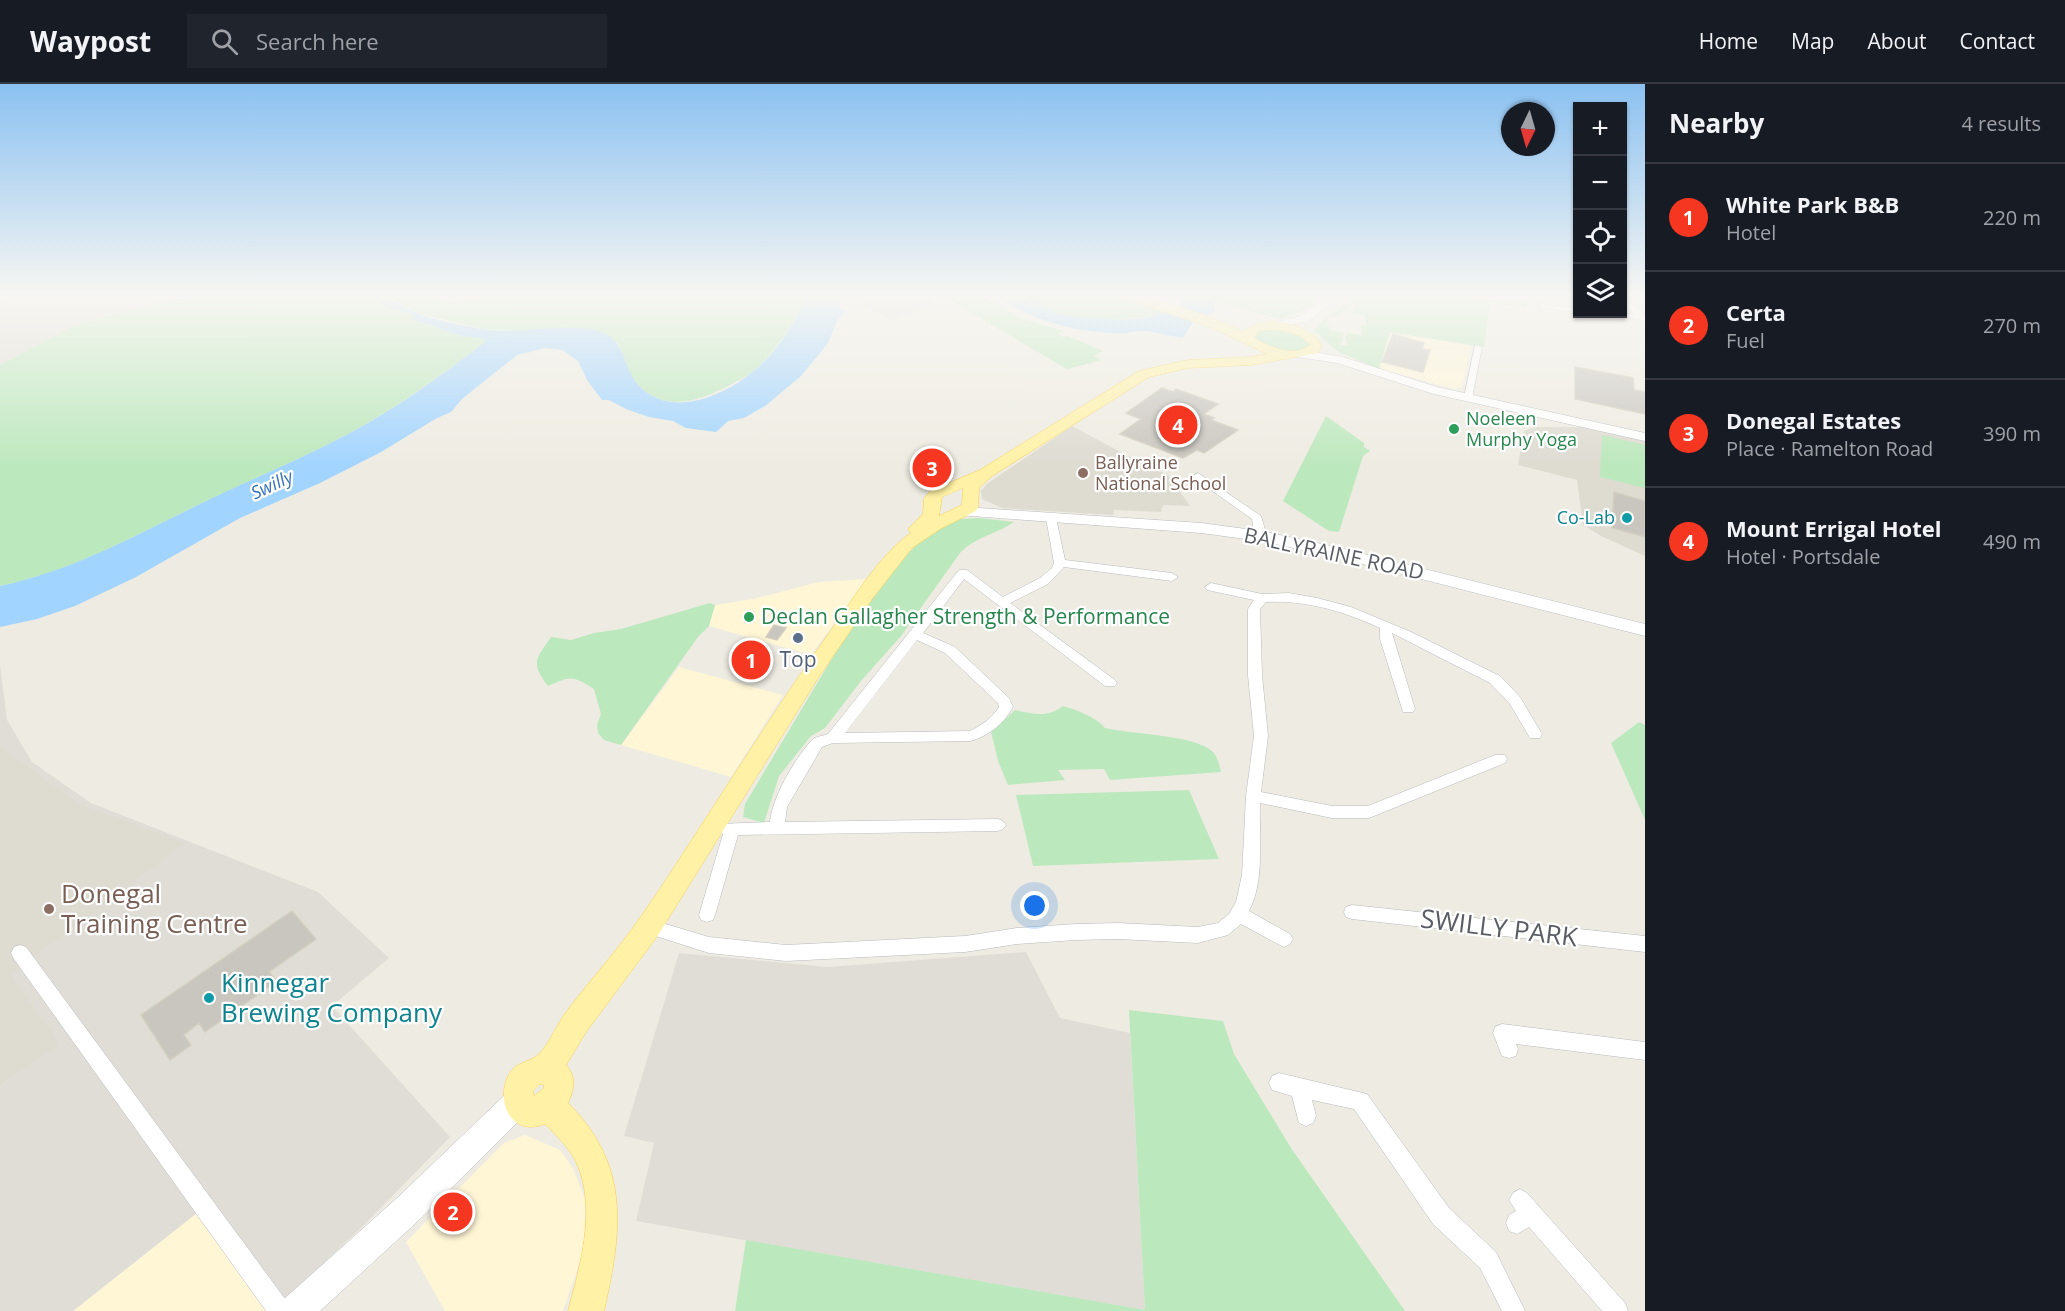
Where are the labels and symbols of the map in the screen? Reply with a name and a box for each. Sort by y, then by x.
north arrow [1501,102,1555,156]
pin: 4 [1158,402,1198,448]
place label: Noeleen Murphy Yoga [1466,406,1577,451]
marker: Noeleen Murphy Yoga [1447,422,1461,436]
pin: 3 [912,446,952,490]
place label: Ballyraine National School [1095,450,1226,495]
water label: Swilly [247,463,298,504]
marker: Ballyraine National School [1076,466,1090,480]
place label: Co-Lab [1557,505,1615,529]
marker: Co-Lab [1620,511,1634,525]
street label: BALLYRAINE ROAD [1242,520,1427,586]
place label: Declan Gallagher Strength & Performance [761,602,1170,630]
marker: Declan Gallagher Strength & Performance [742,610,756,624]
marker: Top [791,631,805,645]
pin: 1 [732,638,771,682]
place label: Top [779,645,817,673]
place label: Donegal Training Centre [61,875,248,941]
your location [1020,891,1049,920]
street label: SWILLY PARK [1419,900,1580,955]
marker: Donegal Training Centre [42,902,56,916]
place label: Kinnegar Brewing Company [221,964,443,1030]
marker: Kinnegar Brewing Company [202,991,216,1005]
pin: 2 [434,1190,472,1234]

